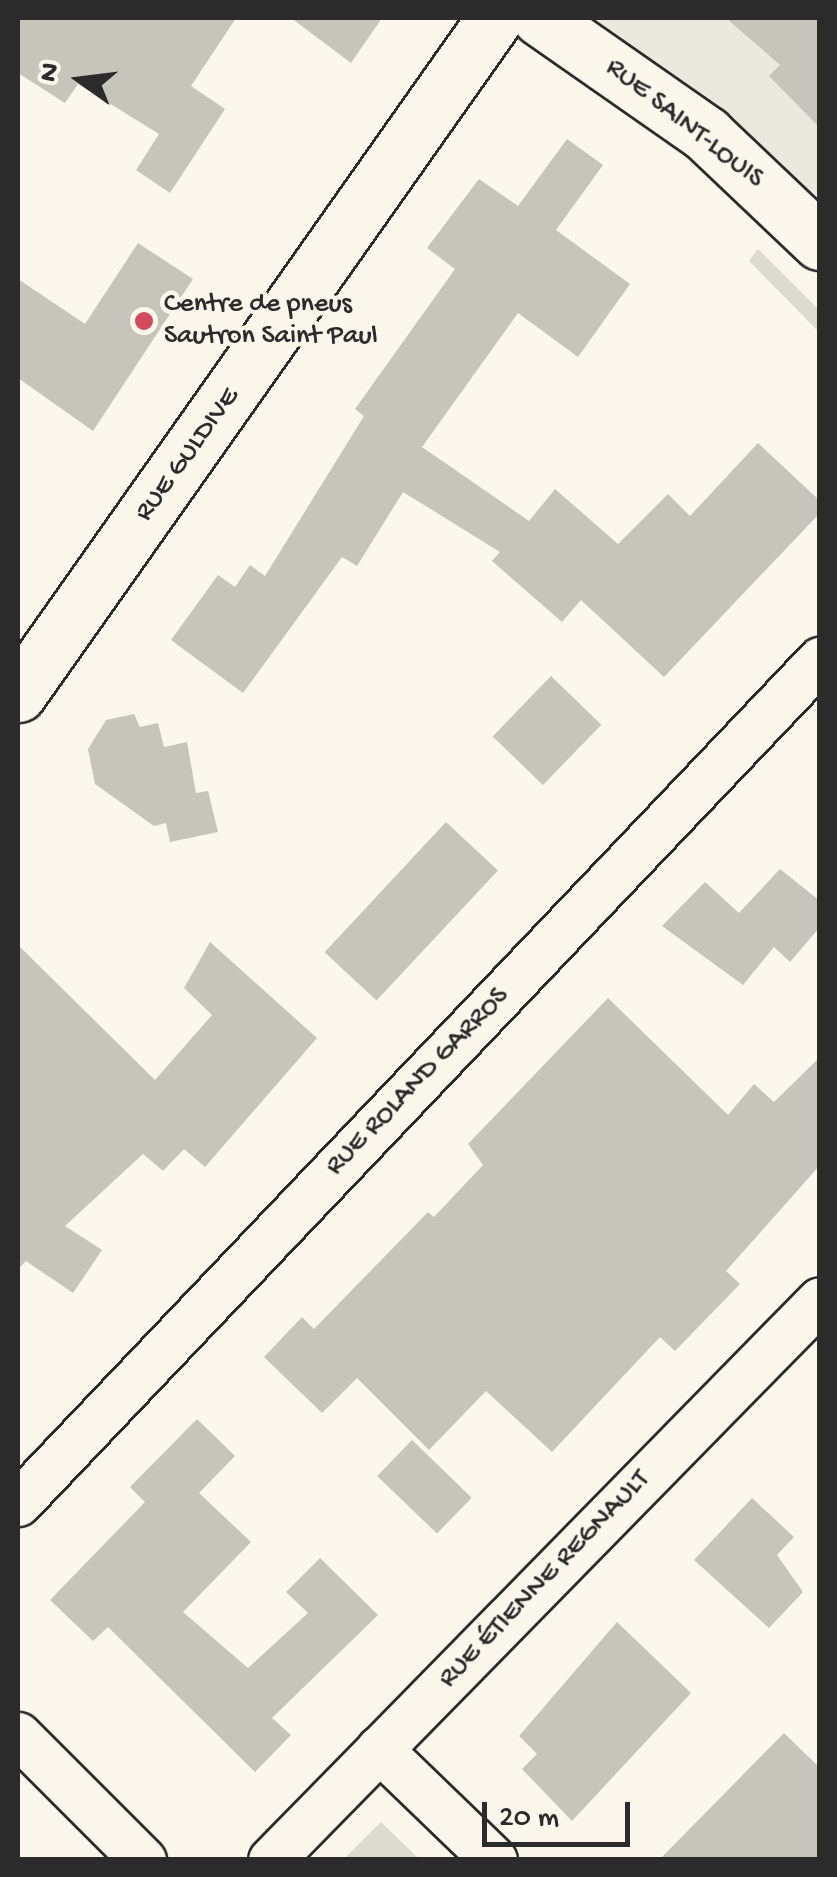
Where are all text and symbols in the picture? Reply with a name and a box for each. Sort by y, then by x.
north arrow [30,30,130,130]
street label: RUE SAINT-LOUIS [598,52,770,196]
text: N [32,60,69,85]
place label: Centre de pneus Sautron Saint Paul [164,288,378,354]
marker: Centre de pneus Sautron Saint Paul [133,310,155,332]
street label: RUE GULDIVE [128,382,248,528]
street label: RUE ROLAND GARROS [319,981,517,1183]
street label: RUE ÉTIENNE REGNAULT [432,1464,658,1696]
scale bar [487,1782,634,1844]
text: 20 m [499,1802,559,1837]

